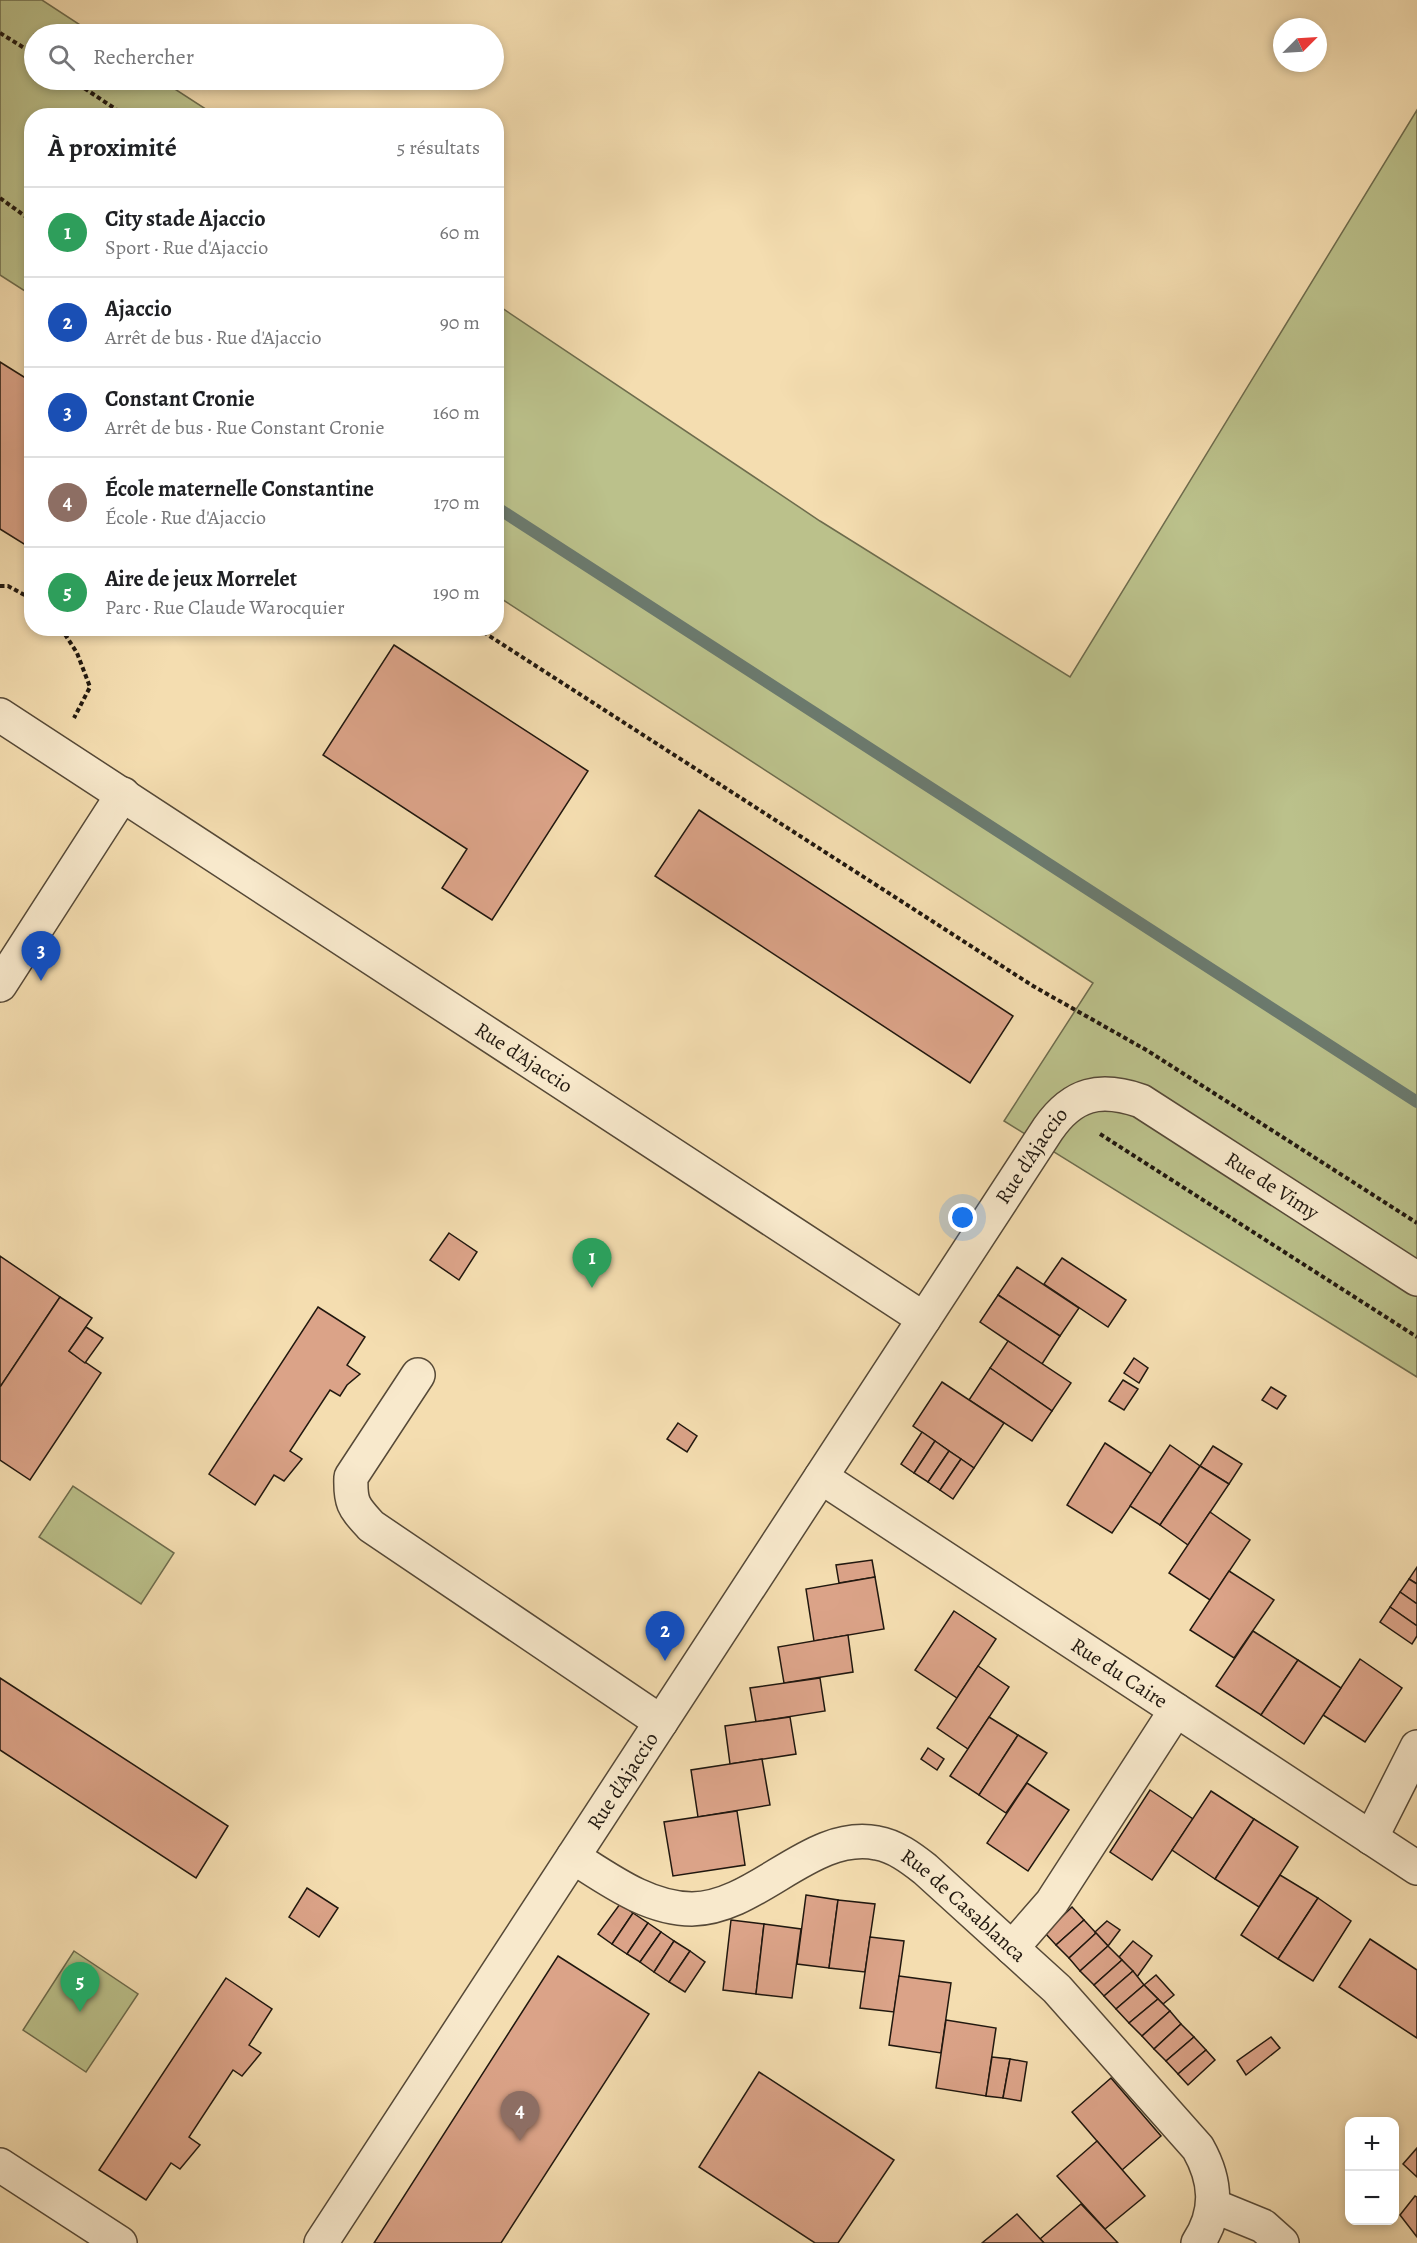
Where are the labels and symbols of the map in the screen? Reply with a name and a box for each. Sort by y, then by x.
north arrow [1273,18,1327,72]
pin: 3 [22,932,60,981]
street label: Rue d'Ajaccio [470,1015,578,1100]
street label: Rue d'Ajaccio [989,1100,1074,1209]
street label: Rue de Vimy [1220,1145,1325,1227]
your location [948,1203,977,1232]
pin: 1 [572,1238,612,1288]
pin: 2 [646,1612,684,1661]
street label: Rue du Caire [1066,1631,1173,1715]
street label: Rue d'Ajaccio [581,1726,665,1835]
street label: Rue de Casablanca [896,1842,1032,1969]
pin: 5 [60,1962,100,2012]
pin: 4 [500,2092,540,2141]

